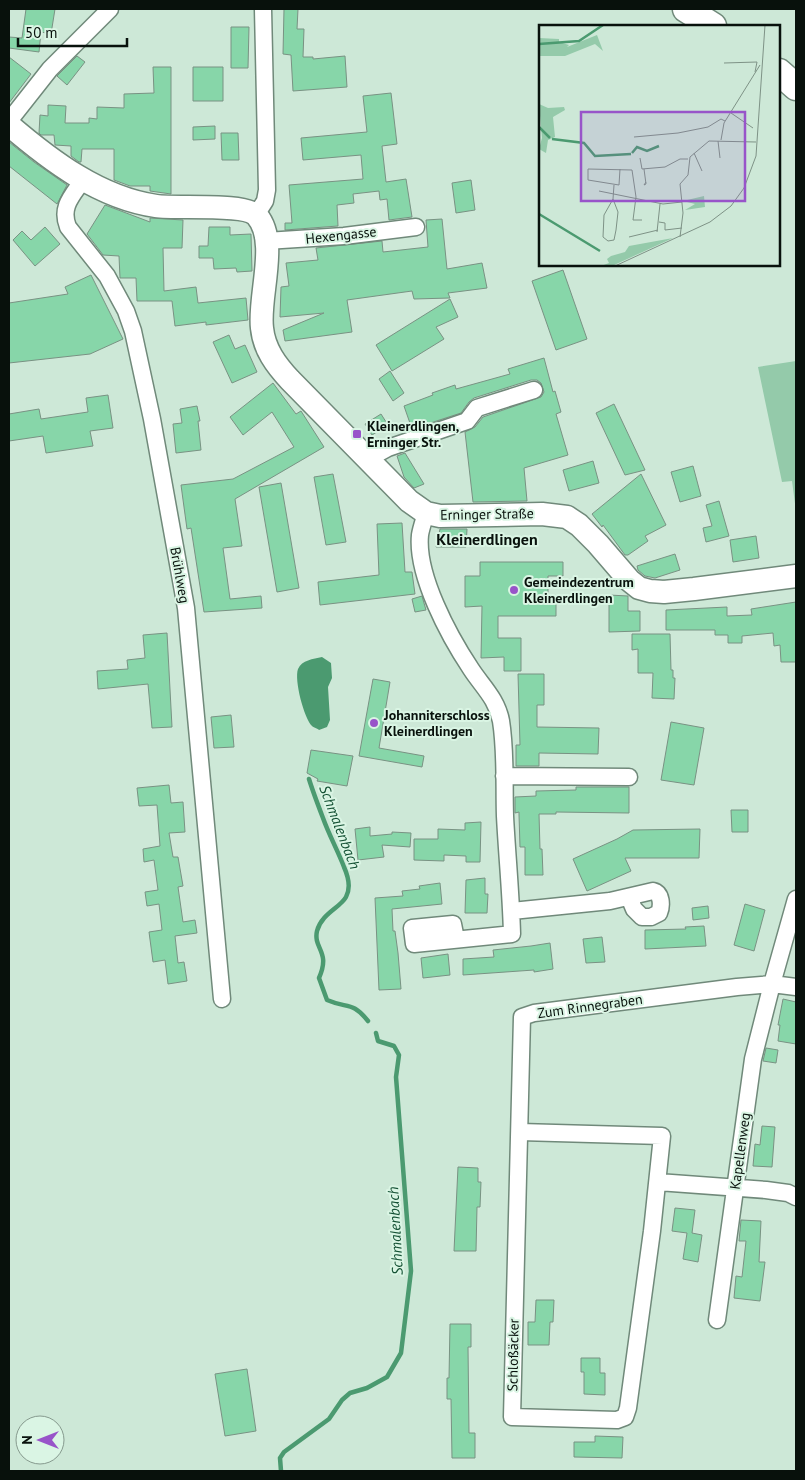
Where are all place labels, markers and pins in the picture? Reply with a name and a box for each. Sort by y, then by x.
place label: Kleinerdlingen, Erninger Str. [367,417,459,451]
marker: Kleinerdlingen, Erninger Str. [351,428,363,440]
place label: Gemeindezentrum Kleinerdlingen [524,573,634,607]
marker: Gemeindezentrum Kleinerdlingen [508,584,520,596]
place label: Johanniterschloss Kleinerdlingen [383,706,490,740]
marker: Johanniterschloss Kleinerdlingen [368,717,380,729]

